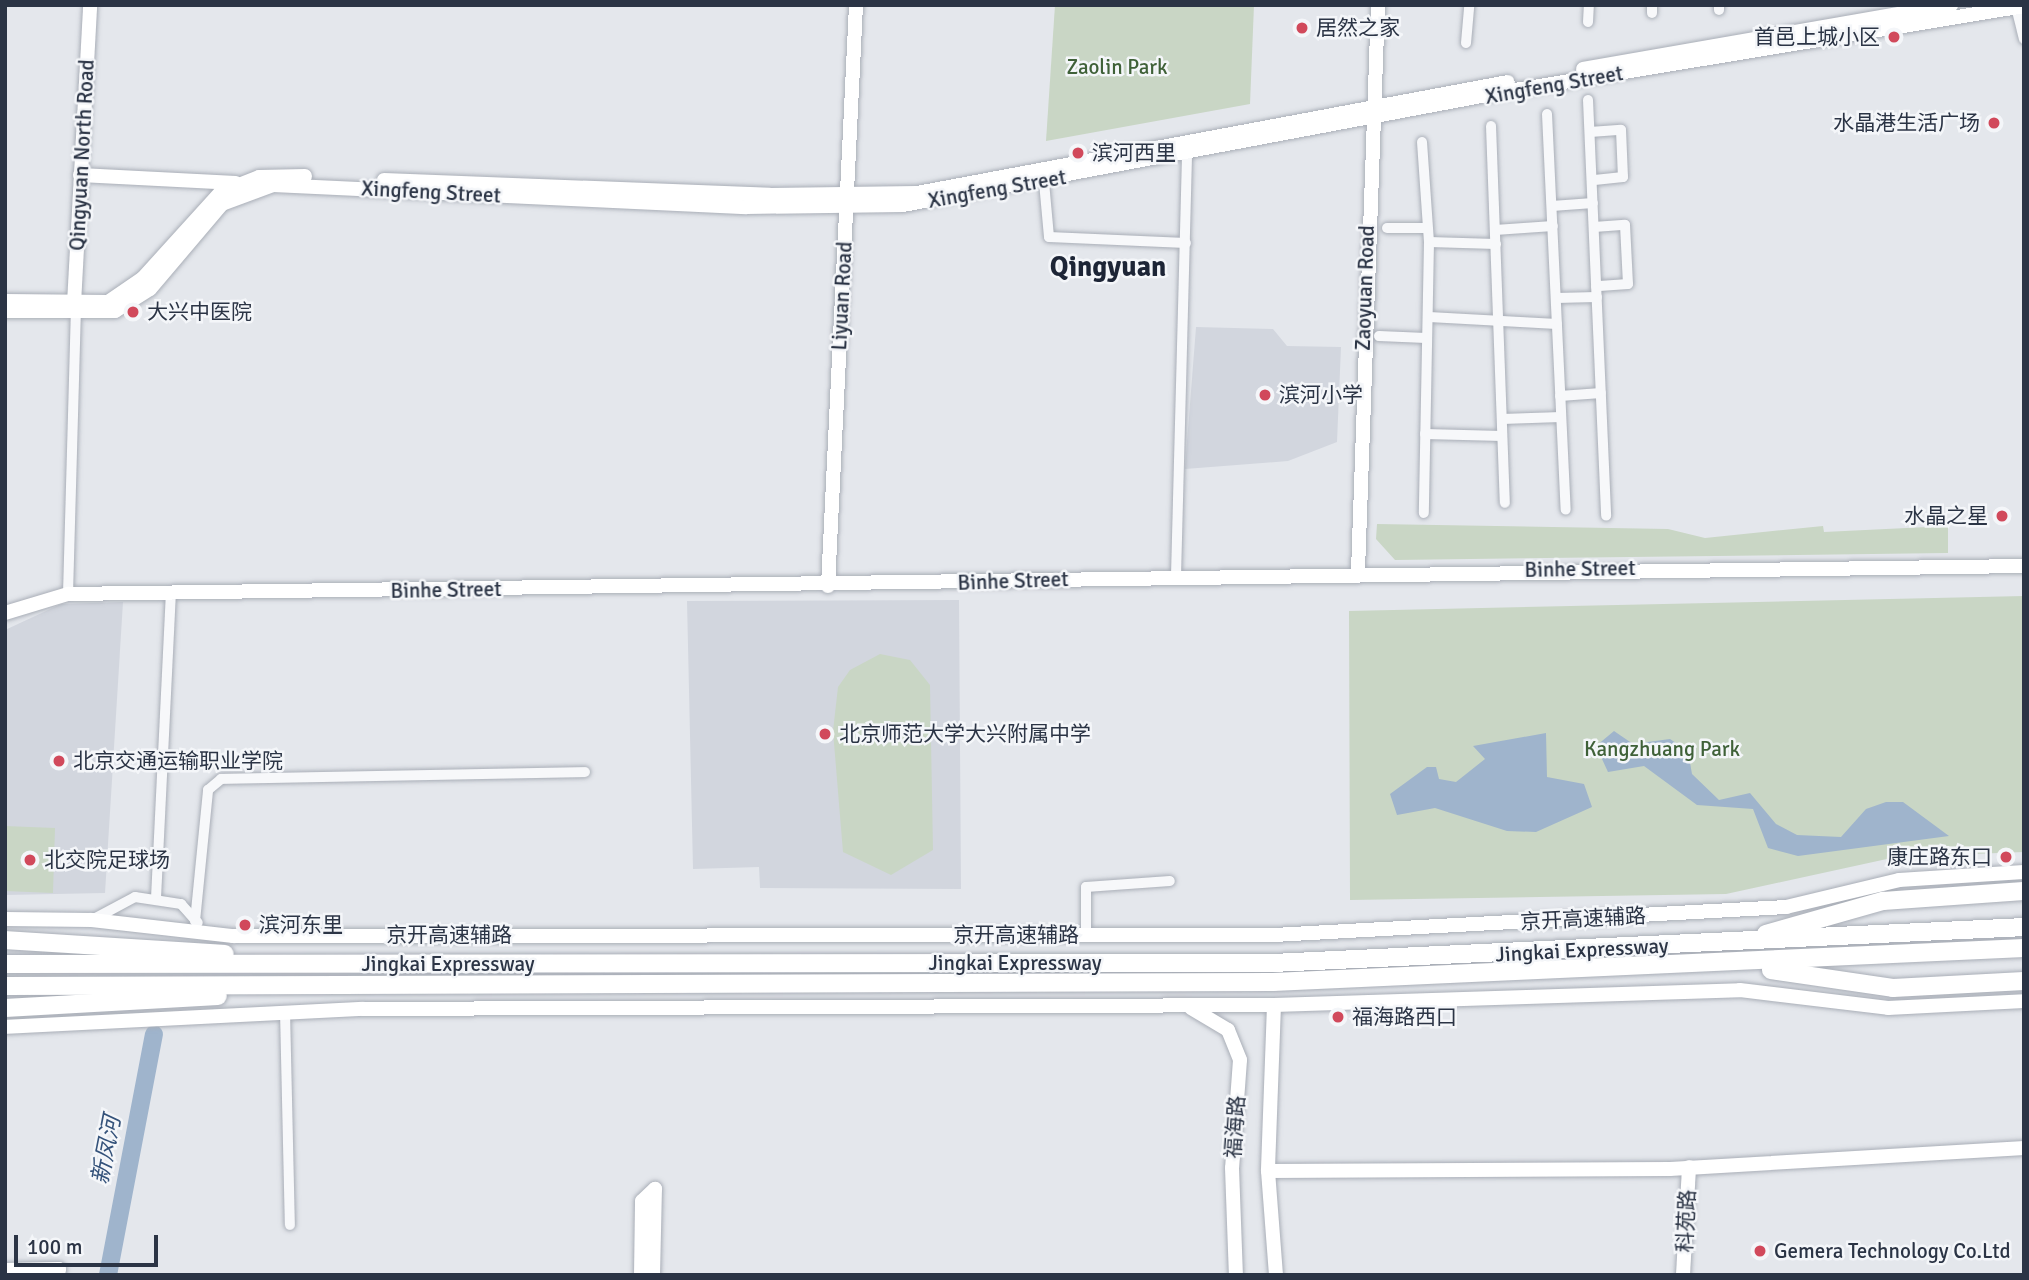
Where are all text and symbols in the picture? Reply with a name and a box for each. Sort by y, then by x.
place label: 居然之家 [1316,15,1400,41]
marker: 居然之家 [1294,20,1310,36]
place label: 首邑上城小区 [1754,24,1880,50]
marker: 首邑上城小区 [1886,29,1902,45]
park label: Zaolin Park [1066,54,1168,80]
street label: Qingyuan North Road [64,59,100,251]
street label: Xingfeng Street [1483,60,1625,110]
place label: 水晶港生活广场 [1833,110,1980,136]
marker: 水晶港生活广场 [1986,115,2002,131]
place label: 滨河西里 [1092,140,1176,166]
marker: 滨河西里 [1070,145,1086,161]
street label: Xingfeng Street [926,164,1068,214]
street label: Xingfeng Street [361,176,501,208]
street label: Zaoyuan Road [1350,225,1380,351]
street label: Liyuan Road [827,241,857,351]
district label: Qingyuan [1050,250,1166,284]
place label: 大兴中医院 [147,299,252,325]
marker: 大兴中医院 [125,304,141,320]
place label: 滨河小学 [1279,382,1363,408]
marker: 滨河小学 [1257,387,1273,403]
place label: 水晶之星 [1904,503,1988,529]
marker: 水晶之星 [1994,508,2010,524]
street label: Binhe Street [1524,555,1636,583]
street label: Binhe Street [957,566,1069,596]
street label: Binhe Street [390,576,502,604]
place label: 北京师范大学大兴附属中学 [839,721,1091,747]
marker: 北京师范大学大兴附属中学 [817,726,833,742]
park label: Kangzhuang Park [1584,736,1740,762]
place label: 北京交通运输职业学院 [73,748,283,774]
marker: 北京交通运输职业学院 [51,753,67,769]
place label: 康庄路东口 [1887,844,1992,870]
place label: 北交院足球场 [44,847,170,873]
marker: 康庄路东口 [1998,849,2014,865]
marker: 北交院足球场 [22,852,38,868]
street label: 京开高速辅路 [1519,903,1647,935]
place label: 滨河东里 [259,912,343,938]
marker: 滨河东里 [237,917,253,933]
street label: 京开高速辅路 [386,922,512,948]
street label: 京开高速辅路 [953,922,1079,948]
street label: Jingkai Expressway [1495,933,1669,967]
street label: Jingkai Expressway [928,950,1102,976]
street label: Jingkai Expressway [361,951,535,977]
place label: 福海路西口 [1352,1004,1457,1030]
marker: 福海路西口 [1330,1009,1346,1025]
street label: 福海路 [1220,1095,1250,1159]
water label: 新凤河 [87,1114,127,1186]
street label: 科苑路 [1672,1189,1700,1253]
scale bar [18,1220,161,1264]
text: 100 m [27,1234,82,1260]
place label: Gemera Technology Co.Ltd [1774,1238,2011,1264]
marker: Gemera Technology Co.Ltd [1752,1243,1768,1259]

